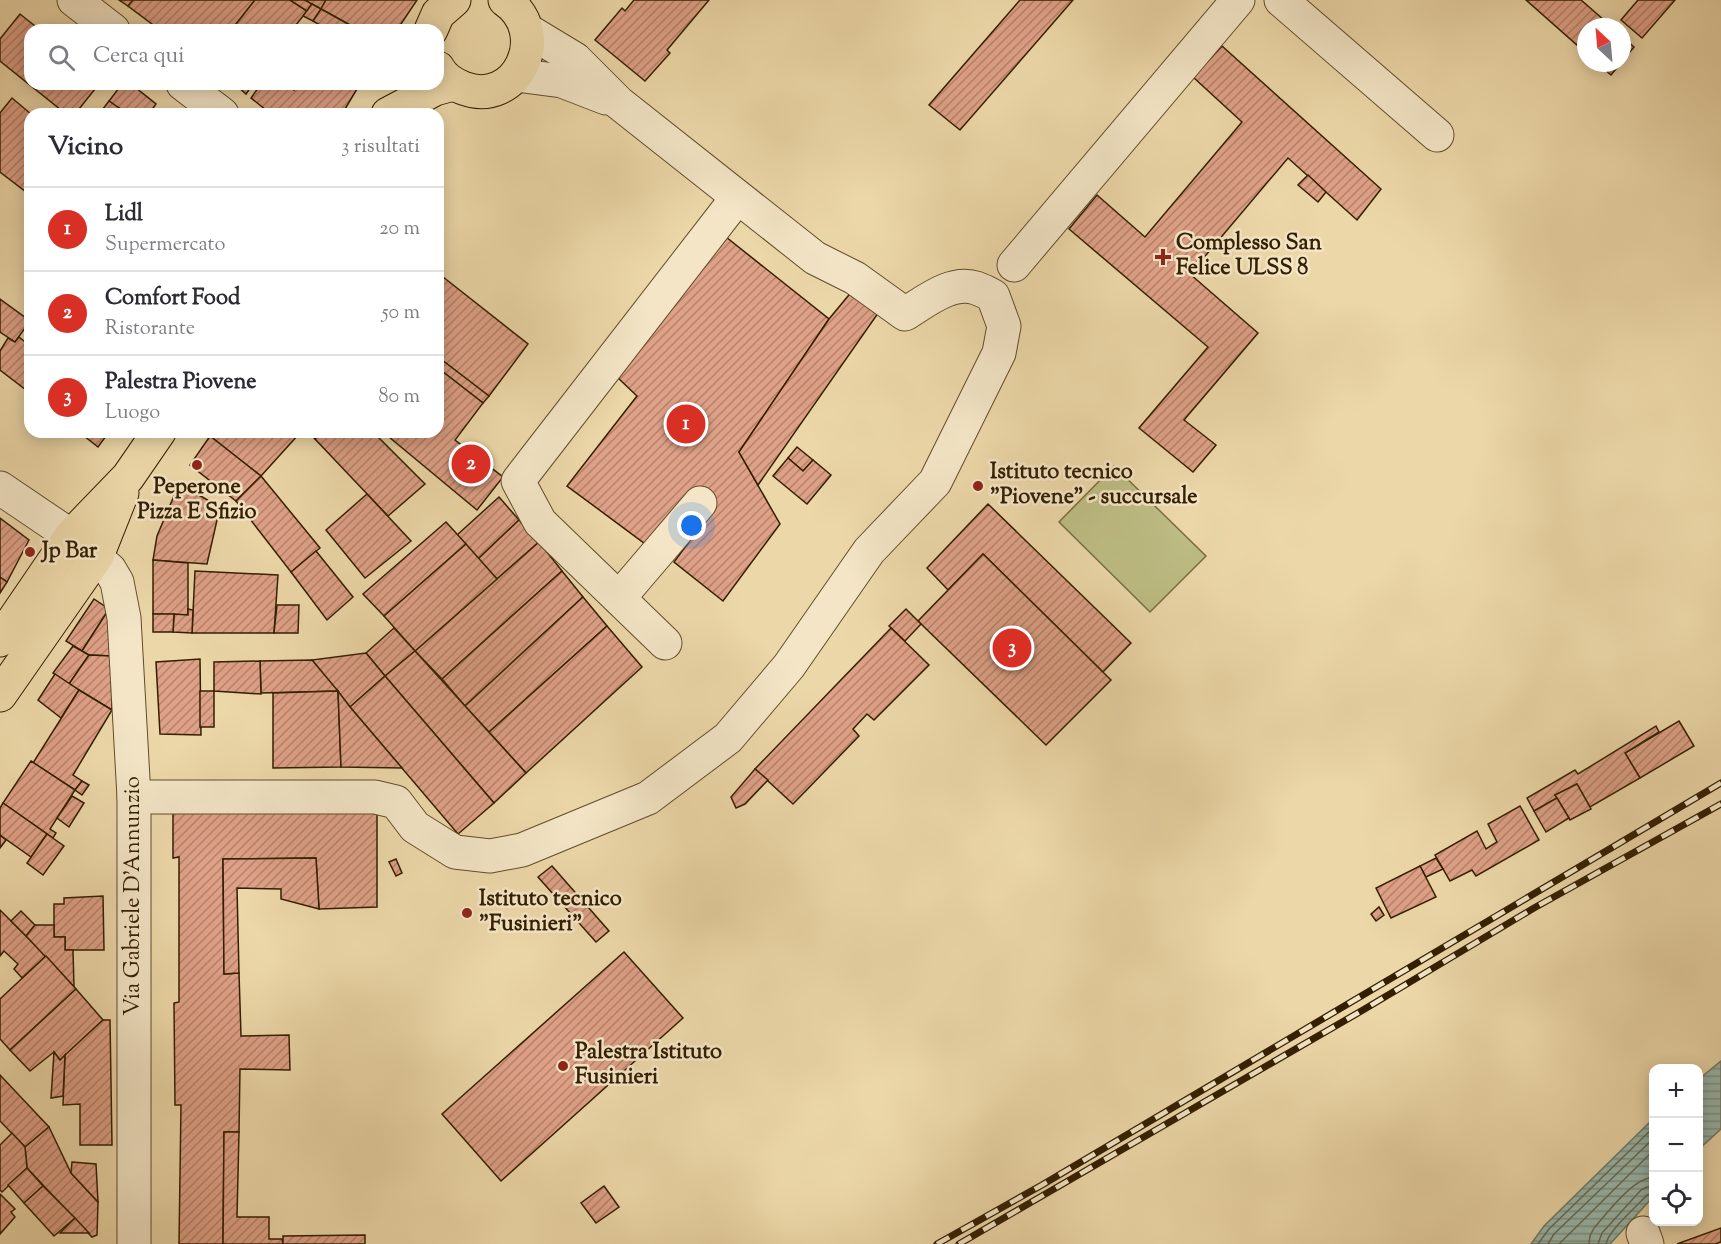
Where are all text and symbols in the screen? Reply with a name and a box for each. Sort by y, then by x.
north arrow [1577,18,1631,72]
search box [24,24,444,90]
icon: search [45,41,78,74]
text: Cerca qui [93,41,184,73]
text: Vicino [48,129,123,166]
text: 3 risultati [341,133,420,162]
text: Lidl [105,199,143,231]
text: 1 [64,215,71,244]
text: 20 m [379,215,420,244]
place label: Complesso San Felice ULSS 8 [1176,228,1322,285]
text: Supermercato [105,231,225,260]
marker: Complesso San Felice ULSS 8 [1154,248,1172,266]
text: Comfort Food [105,283,240,315]
text: 2 [63,299,72,328]
text: 50 m [382,299,420,328]
text: Ristorante [105,315,195,344]
text: Palestra Piovene [105,367,256,399]
text: 3 [63,383,72,412]
text: 80 m [379,383,420,412]
text: Luogo [105,399,160,428]
pin: 1 [666,402,706,446]
pin: 2 [452,442,490,486]
place label: Istituto tecnico "Piovene" - succursale [990,457,1198,514]
marker: Peperone Pizza E Sfizio [190,458,204,472]
place label: Peperone Pizza E Sfizio [137,472,257,529]
marker: Istituto tecnico "Piovene" - succursale [971,479,985,493]
your location [677,511,706,540]
place label: Jp Bar [40,536,98,568]
marker: Jp Bar [23,545,37,559]
pin: 3 [992,626,1032,670]
street label: Via Gabriele D'Annunzio [118,776,150,1016]
place label: Istituto tecnico "Fusinieri" [479,884,622,941]
marker: Istituto tecnico "Fusinieri" [460,906,474,920]
place label: Palestra Istituto Fusinieri [575,1037,722,1094]
marker: Palestra Istituto Fusinieri [556,1059,570,1073]
map controls [1649,1064,1703,1226]
button: + [1649,1064,1703,1118]
button: − [1649,1118,1703,1172]
button: locate [1649,1172,1703,1226]

